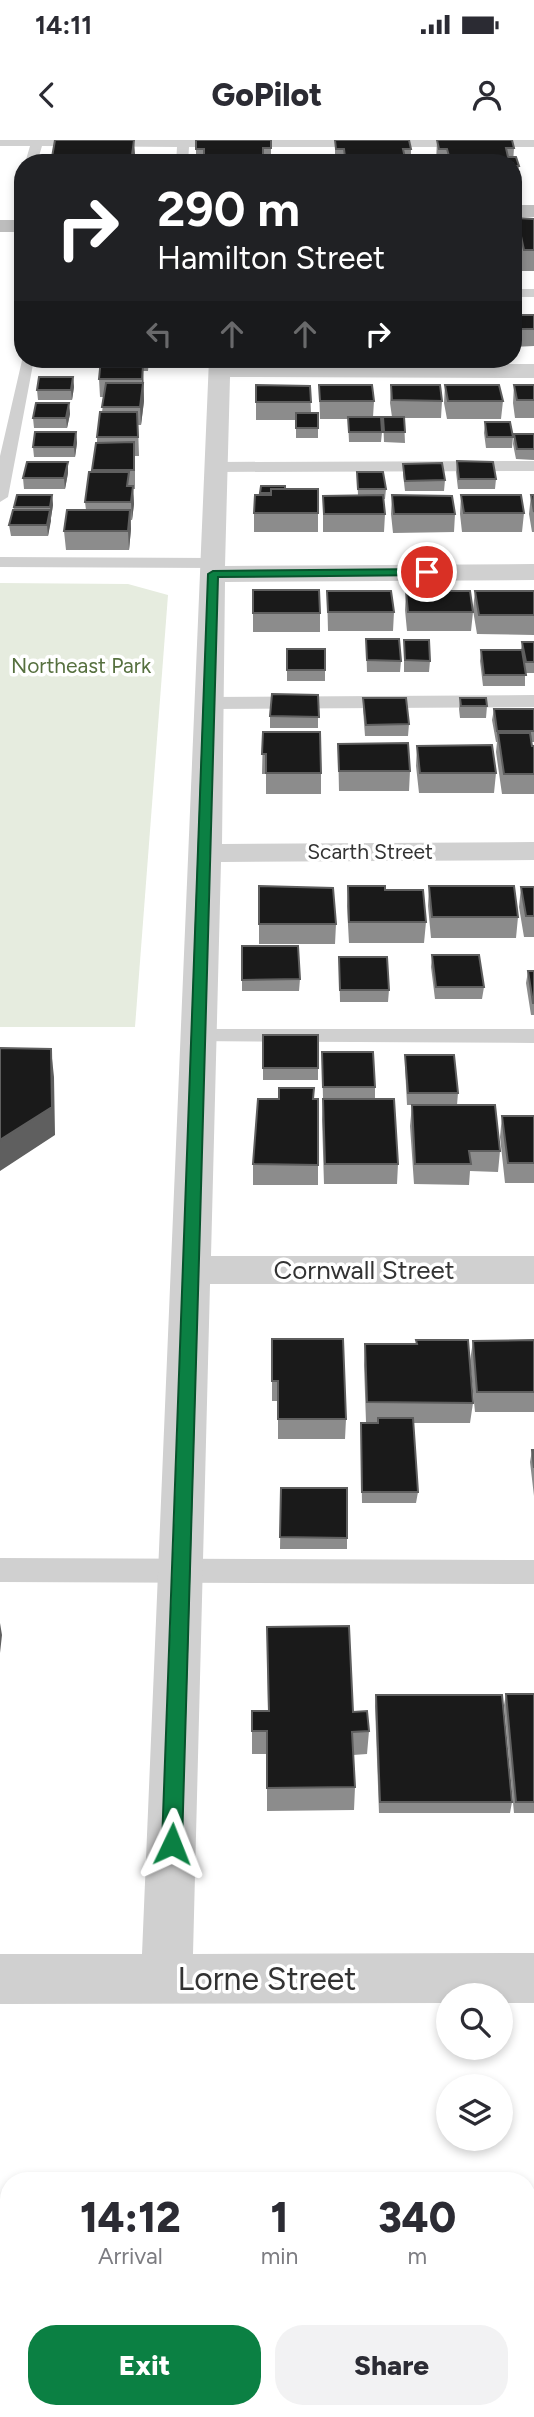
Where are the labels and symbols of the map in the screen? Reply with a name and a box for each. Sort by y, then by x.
pin [397,542,457,602]
park label: Northeast Park [11,653,152,678]
street label: Scarth Street [307,839,433,864]
street label: Cornwall Street [274,1254,455,1286]
position arrow [135,1807,209,1881]
street label: Lorne Street [178,1960,356,1998]

